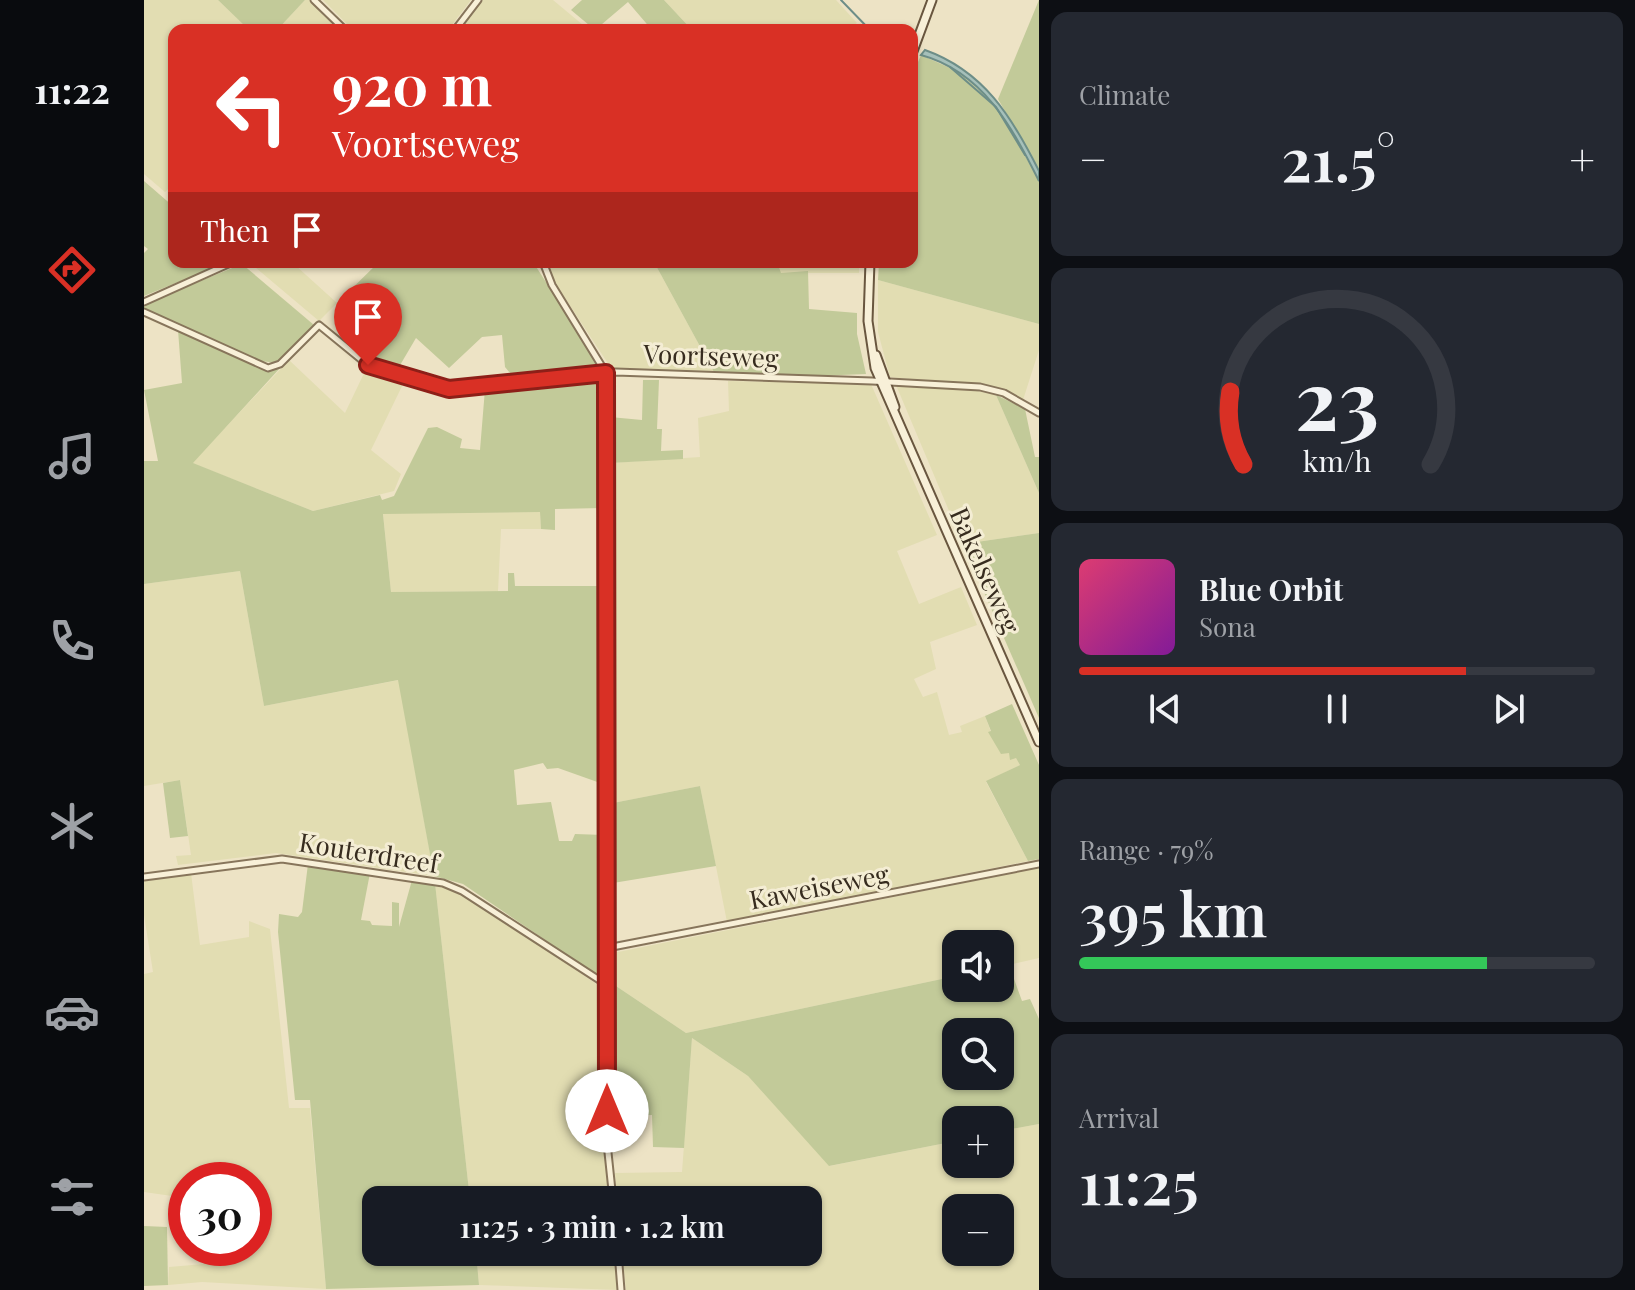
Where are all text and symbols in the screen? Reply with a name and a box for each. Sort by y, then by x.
text: 920 m [332,46,492,121]
icon: left [200,56,304,160]
text: 11:22 [34,65,110,113]
text: Climate [1079,77,1170,112]
text: 21.5° [1281,117,1395,197]
text: Voortseweg [332,118,520,166]
text: − [1079,128,1107,187]
text: + [1569,128,1595,187]
icon: arrive [285,208,329,252]
text: Then [200,210,269,250]
icon: directions [44,242,100,298]
pin [334,283,402,365]
icon: arrive [346,295,390,339]
street label: Voortseweg [642,335,780,375]
text: 23 [1295,341,1379,452]
icon: music [44,428,100,484]
text: km/h [1303,442,1371,480]
street label: Bakelseweg [943,501,1029,639]
text: Blue Orbit [1199,569,1343,609]
text: Sona [1199,609,1256,644]
icon: phone [44,613,100,669]
icon: previous [1143,687,1187,731]
icon: pause [1315,687,1359,731]
icon: next [1487,687,1531,731]
icon: climate [44,798,100,854]
street label: Kouterdreef [297,824,444,881]
text: Range · 79% [1079,832,1214,867]
street label: Kaweiseweg [746,855,892,917]
text: 395 km [1079,872,1267,952]
map controls [942,930,1014,1266]
button: sound [942,930,1014,1002]
icon: car [44,984,100,1040]
button: search [942,1018,1014,1090]
position arrow [565,1069,649,1153]
text: Arrival [1079,1100,1159,1135]
button: + [942,1106,1014,1178]
text: 11:25 [1079,1140,1199,1220]
speed limit sign: 30 [168,1162,272,1266]
icon: filters [44,1169,100,1225]
button: − [942,1194,1014,1266]
text: 11:25 · 3 min · 1.2 km [459,1206,725,1246]

